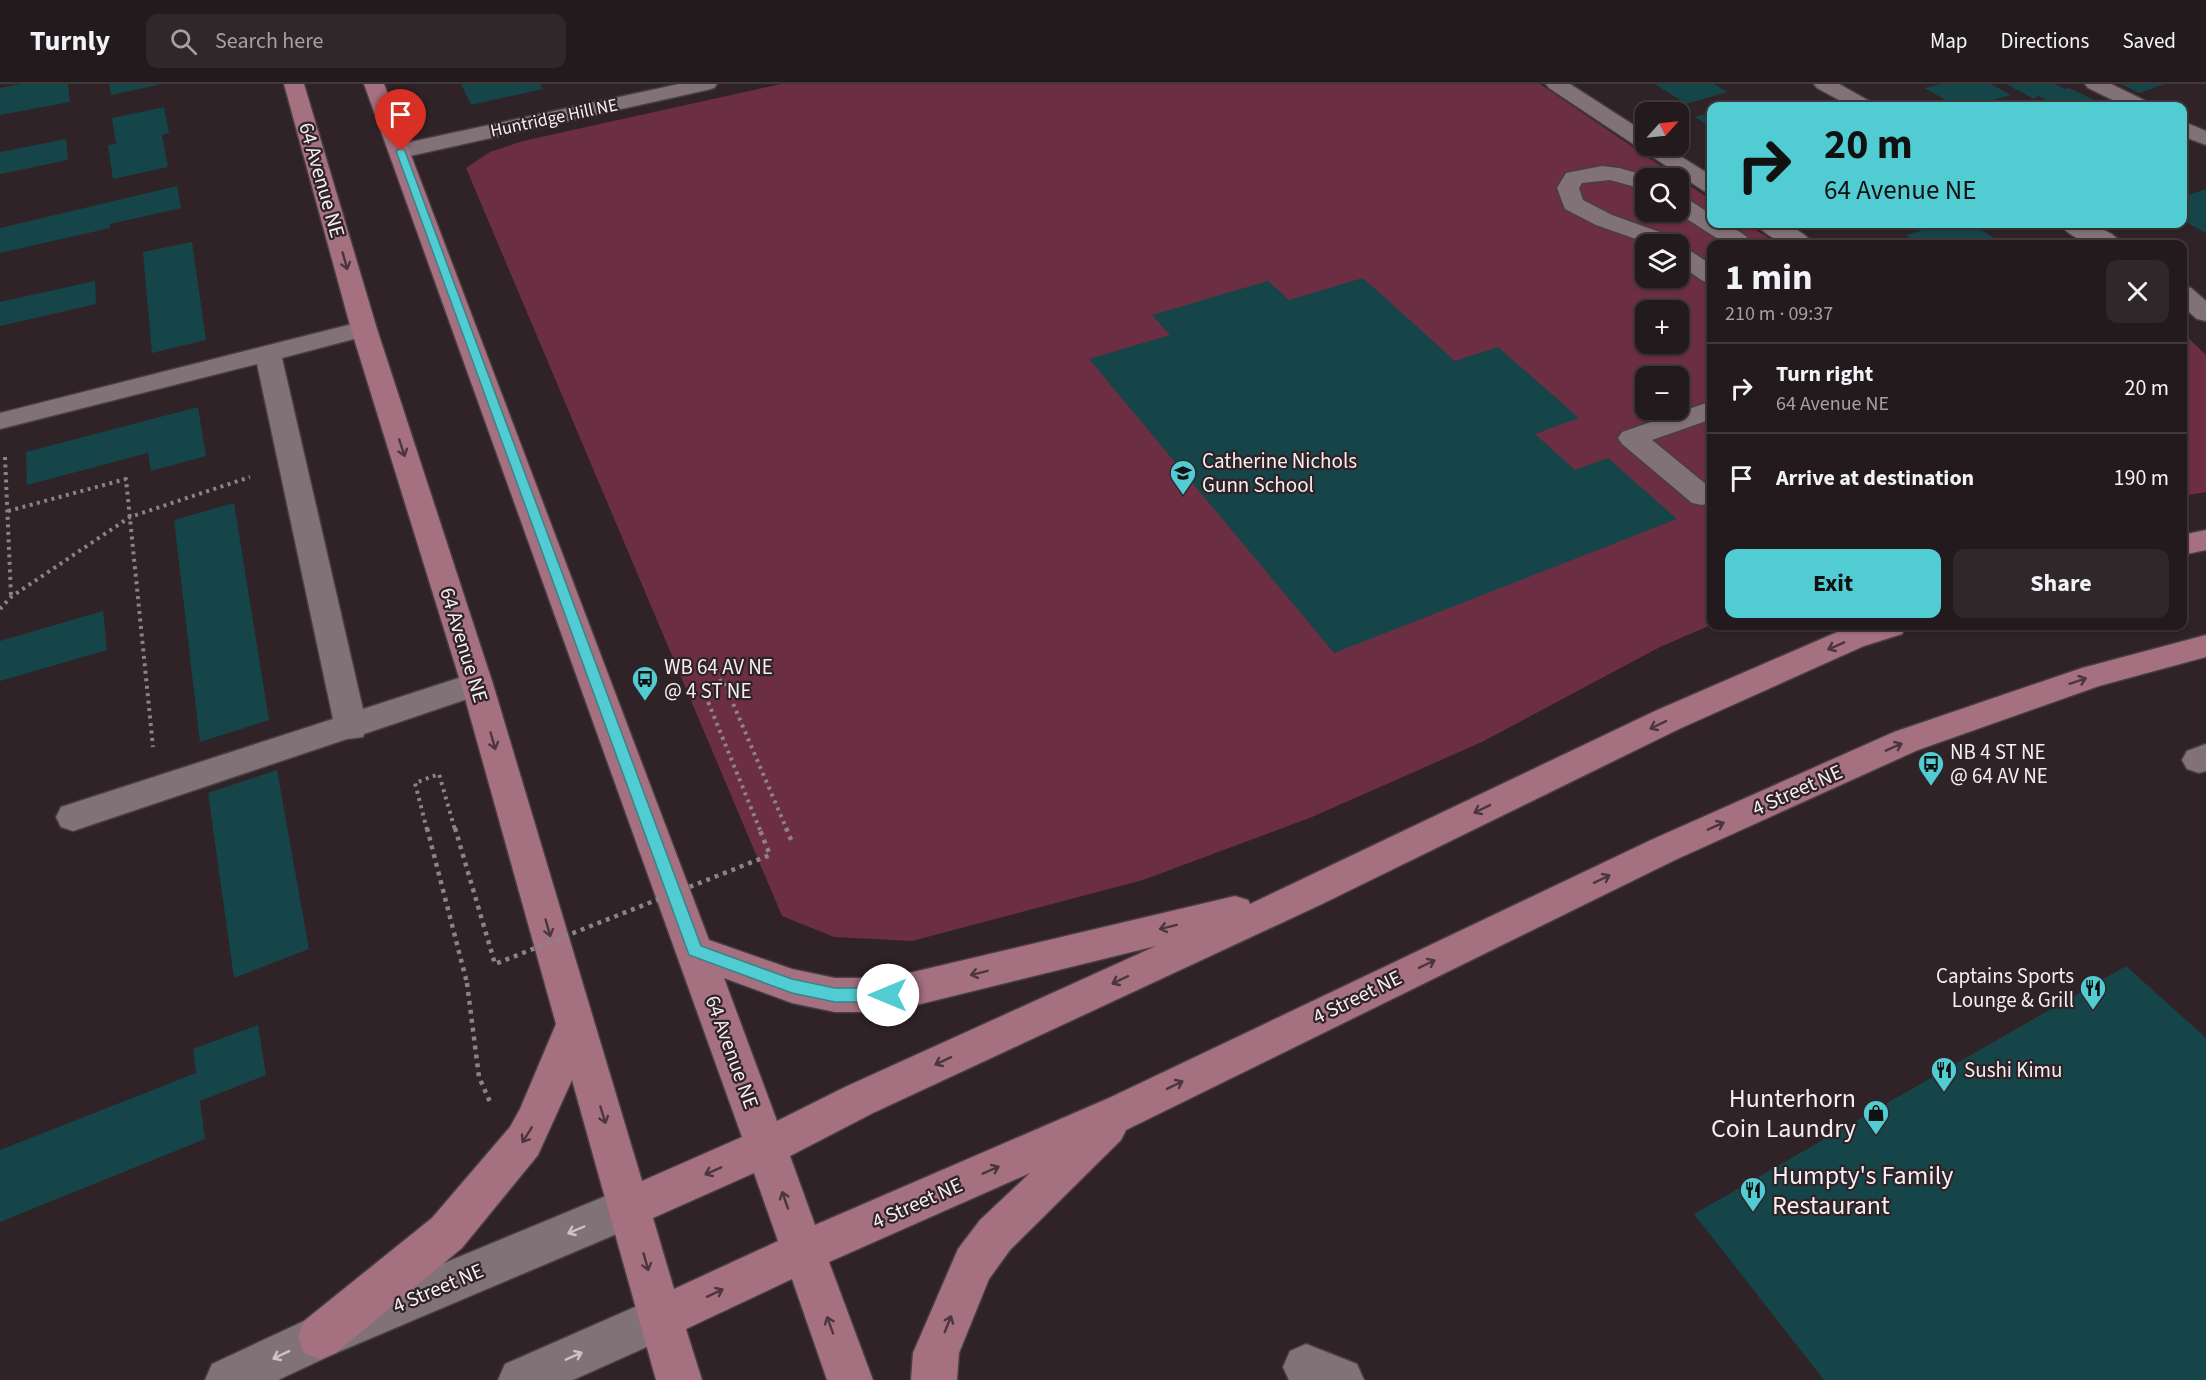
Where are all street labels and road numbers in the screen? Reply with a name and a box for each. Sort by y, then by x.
street label: Huntridge Hill NE [488,92,620,144]
street label: 64 Avenue NE [291,119,353,241]
street label: 64 Avenue NE [432,584,496,706]
street label: 4 Street NE [1747,757,1847,823]
street label: 4 Street NE [1307,962,1407,1032]
street label: 64 Avenue NE [698,991,766,1113]
street label: 4 Street NE [867,1170,967,1236]
street label: 4 Street NE [388,1255,488,1321]

